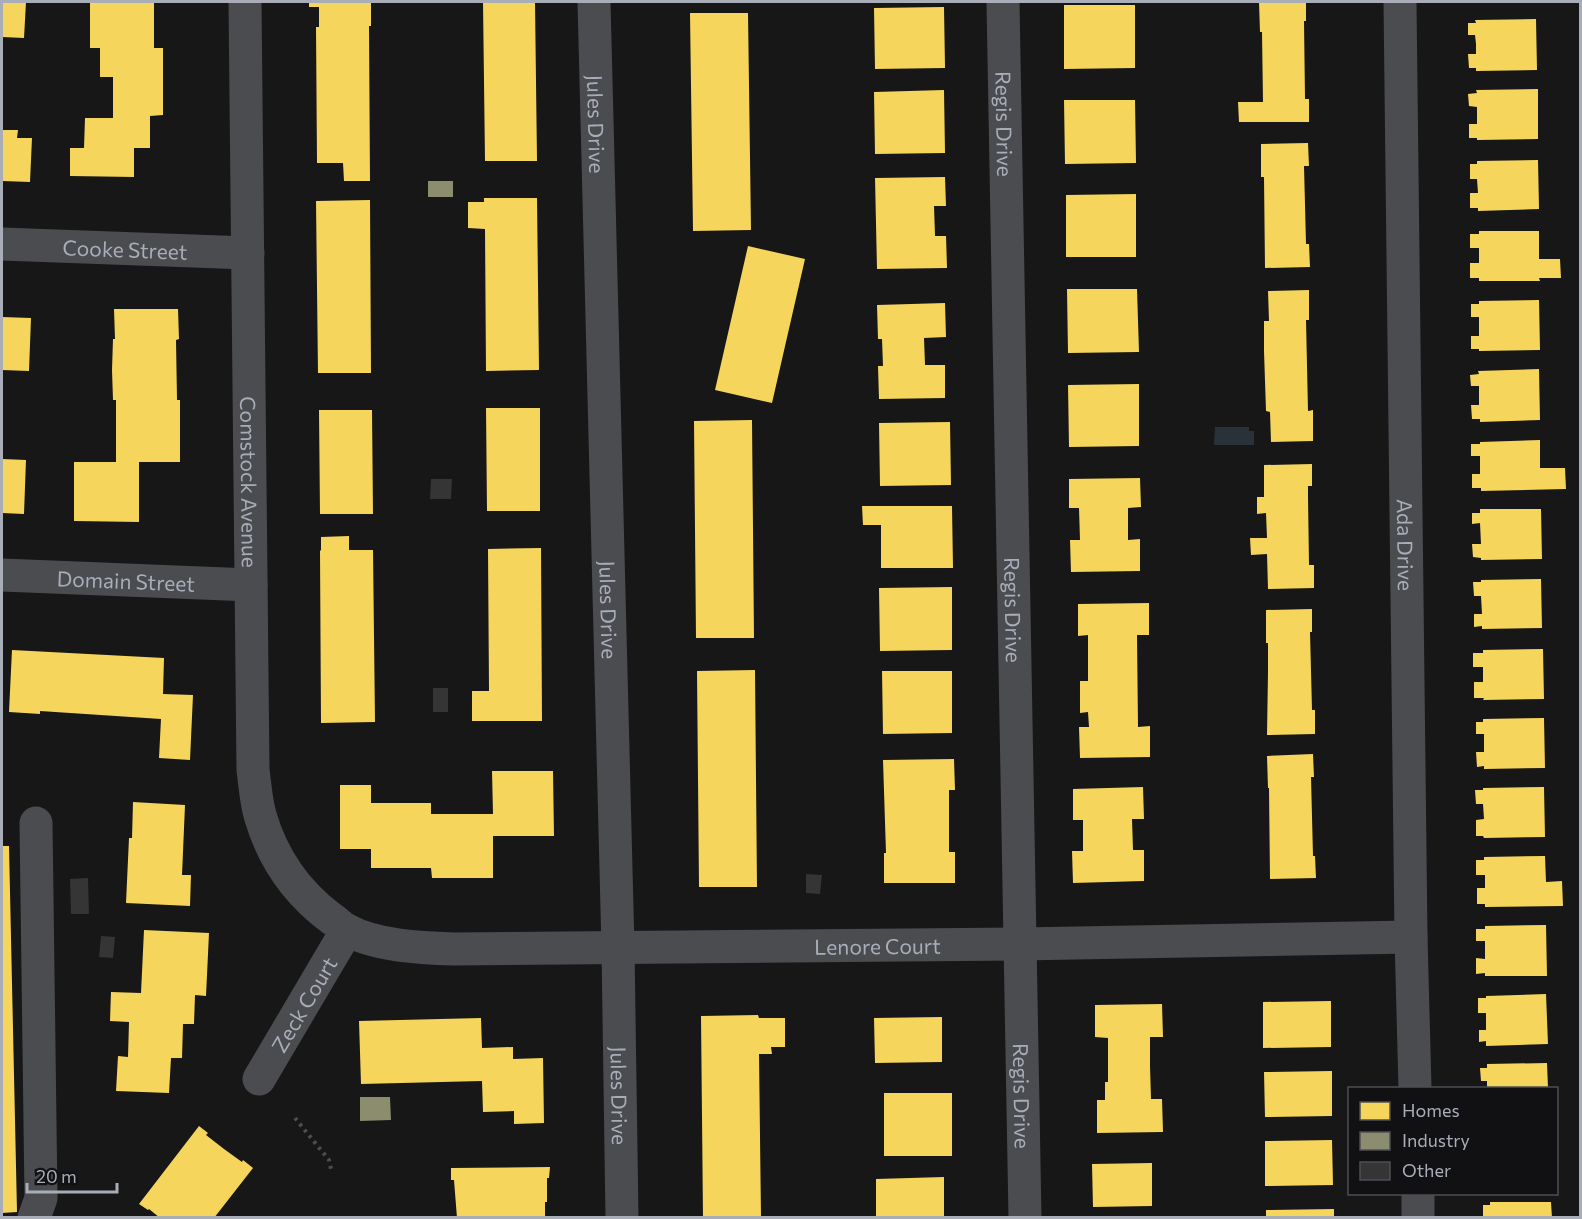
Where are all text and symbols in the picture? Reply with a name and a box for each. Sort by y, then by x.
street label: Regis Drive [992,71,1019,177]
street label: Jules Drive [583,74,611,174]
street label: Cooke Street [62,234,188,263]
street label: Comstock Avenue [237,396,263,568]
street label: Ada Drive [1393,499,1419,591]
street label: Regis Drive [1001,557,1027,663]
street label: Jules Drive [596,560,623,659]
street label: Domain Street [56,565,195,595]
street label: Lenore Court [814,932,941,958]
street label: Zeck Court [265,952,341,1056]
street label: Regis Drive [1009,1043,1036,1149]
street label: Jules Drive [607,1046,633,1145]
legend [1348,1087,1558,1195]
text: Homes [1402,1099,1460,1121]
text: Industry [1402,1129,1470,1151]
scale bar [27,1156,117,1194]
text: Other [1402,1159,1451,1181]
text: 20 m [36,1165,77,1187]

